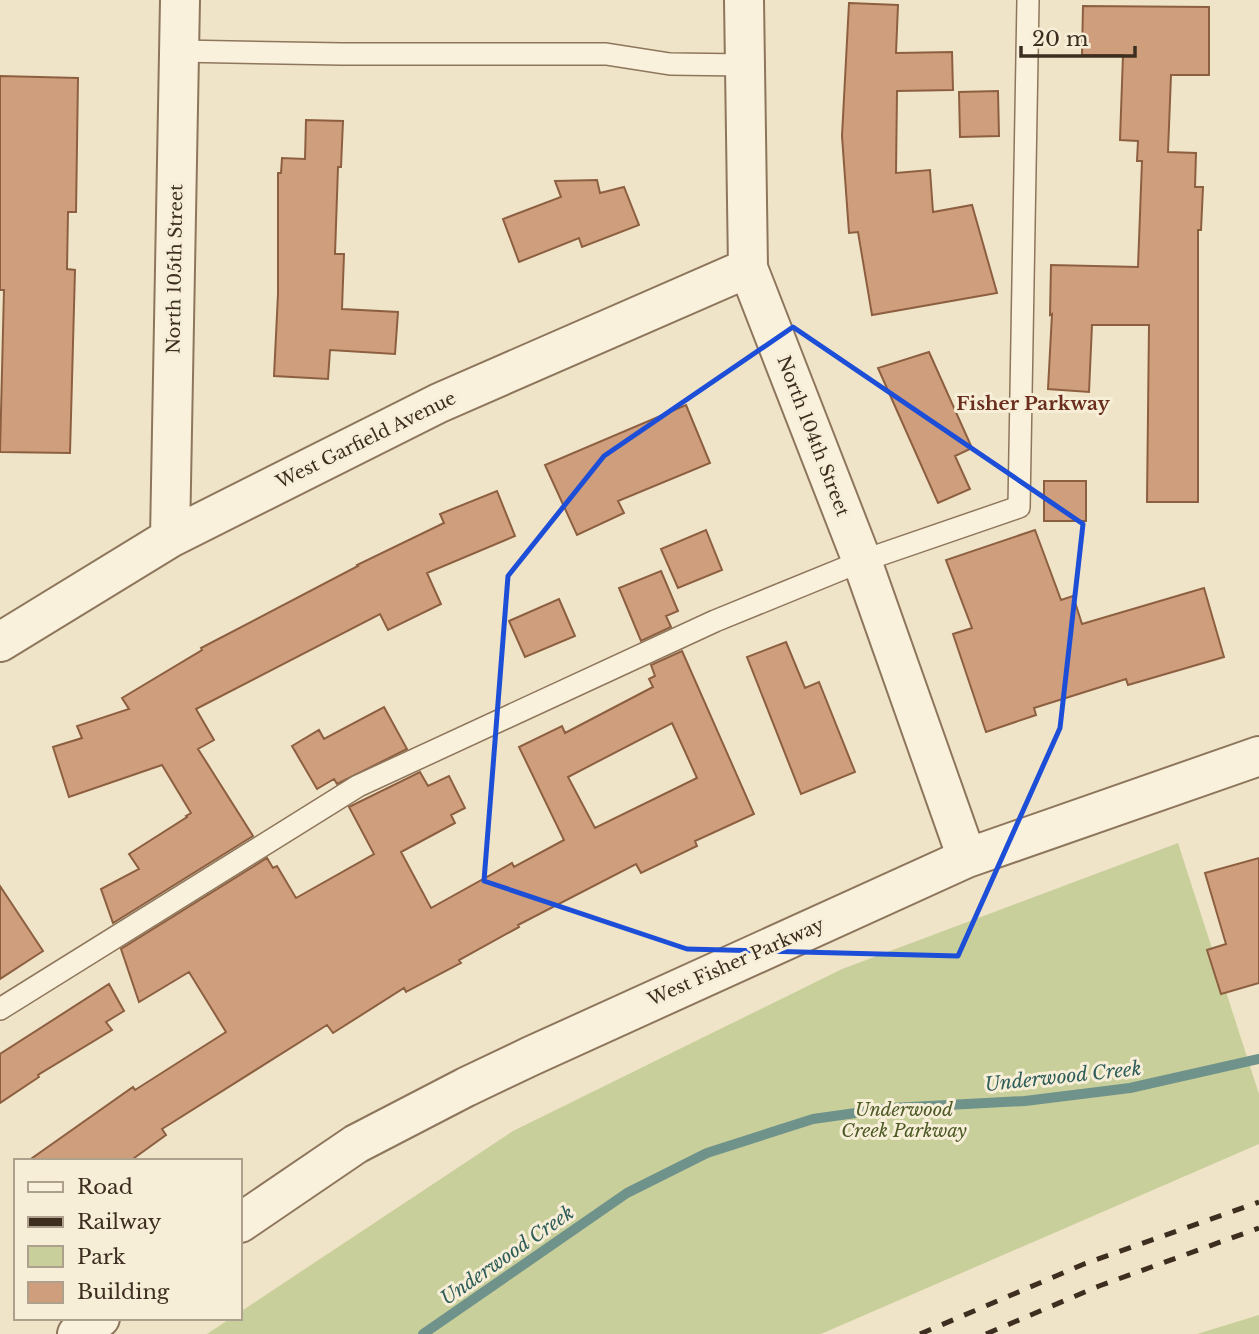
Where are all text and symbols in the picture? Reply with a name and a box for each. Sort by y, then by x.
scale bar [1021,14,1135,58]
text: 20 m [1032,26,1089,52]
street label: North 105th Street [163,184,187,354]
street label: North 104th Street [772,353,854,520]
street label: West Garfield Avenue [272,387,460,494]
district label: Fisher Parkway [956,392,1110,415]
street label: West Fisher Parkway [644,913,828,1011]
water label: Underwood Creek [984,1057,1142,1096]
park label: Underwood Creek Parkway [841,1099,967,1142]
legend [14,1159,242,1320]
text: Road [77,1174,133,1200]
water label: Underwood Creek [436,1201,578,1310]
text: Railway [77,1209,162,1235]
text: Park [77,1244,126,1270]
text: Building [77,1279,170,1305]

